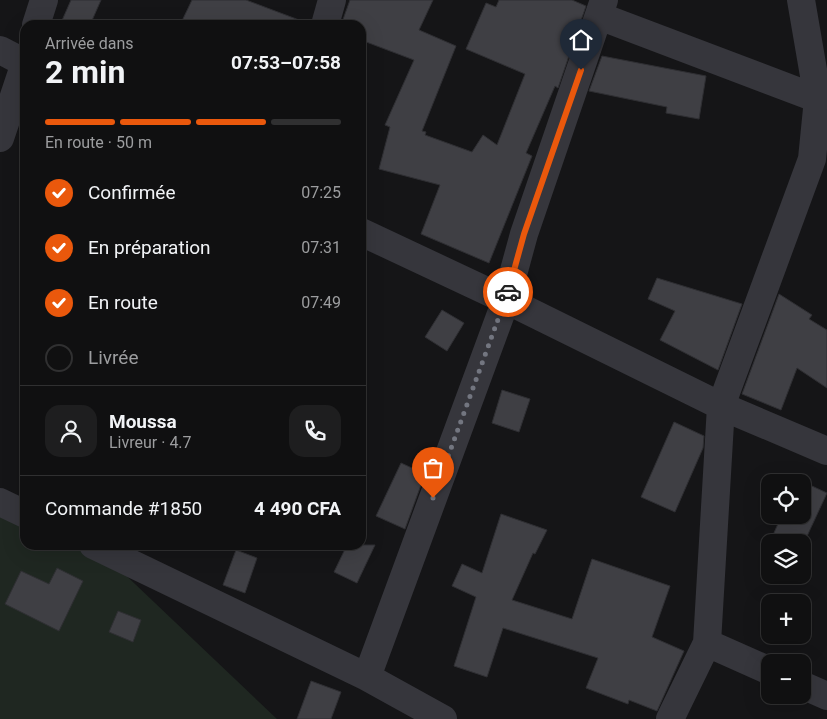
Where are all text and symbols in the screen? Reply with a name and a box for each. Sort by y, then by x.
pin [560,19,602,70]
icon: home [567,26,595,54]
text: Arrivée dans [45,34,134,53]
text: 07:53–07:58 [231,51,341,74]
text: 2 min [45,53,125,91]
text: En route · 50 m [45,133,152,152]
icon: check [45,179,73,207]
text: Confirmée [88,181,175,204]
text: 07:25 [301,183,341,202]
icon: check [45,234,73,262]
text: En préparation [88,236,211,259]
text: 07:31 [301,238,341,257]
courier [483,267,533,317]
icon: car [494,278,522,306]
icon: check [45,289,73,317]
text: En route [88,291,158,314]
text: 07:49 [301,293,341,312]
text: Livrée [88,346,138,369]
button: person [45,405,97,457]
button: phone [289,405,341,457]
text: Moussa [109,410,177,433]
text: Livreur · 4.7 [109,433,192,452]
pin [412,447,454,498]
icon: bag [419,454,447,482]
map controls [761,474,811,704]
button: locate [761,474,811,524]
text: Commande #1850 [45,497,202,520]
text: 4 490 CFA [254,497,341,520]
button: layers [761,534,811,584]
button: + [761,594,811,644]
button: − [761,654,811,704]

